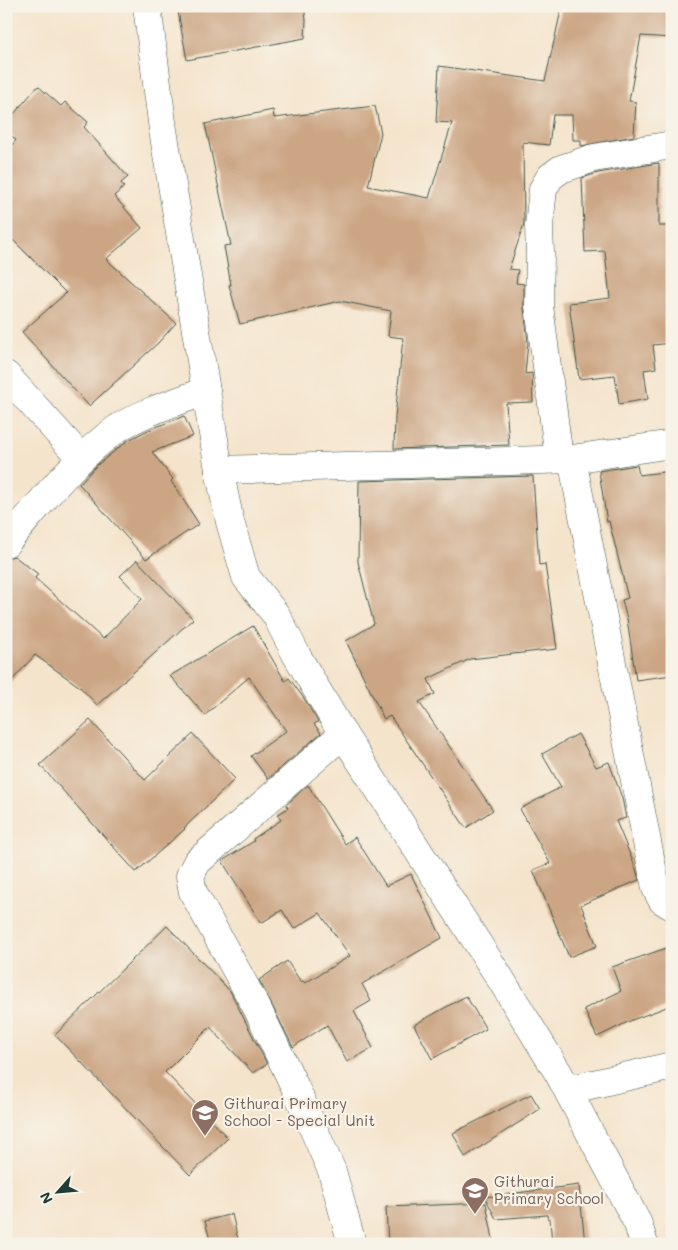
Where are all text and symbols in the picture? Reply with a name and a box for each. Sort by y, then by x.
place label: Githurai Primary School - Special Unit [224,1093,375,1130]
school or university icon: Githurai Primary School - Special Unit [190,1098,220,1137]
north arrow [32,1168,82,1218]
place label: Githurai Primary School [494,1171,604,1208]
school or university icon: Githurai Primary School [460,1176,490,1215]
text: N [35,1189,57,1207]

